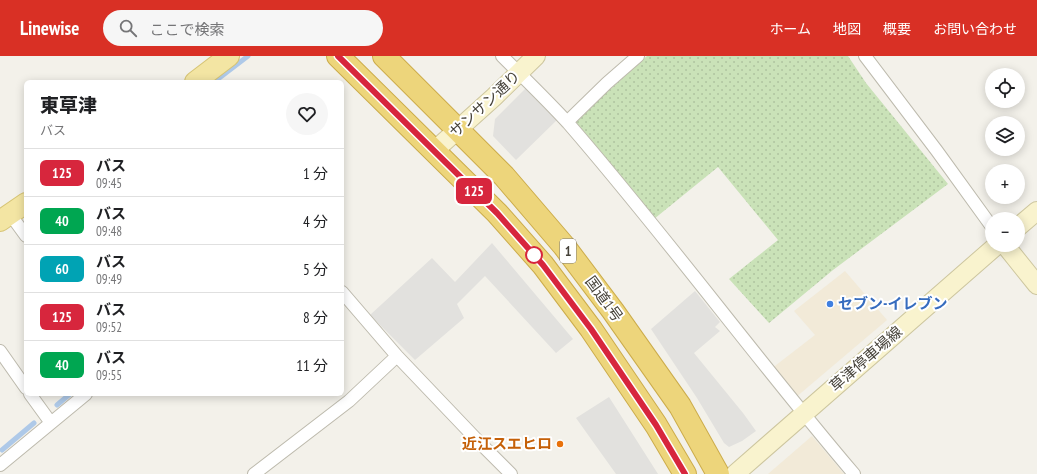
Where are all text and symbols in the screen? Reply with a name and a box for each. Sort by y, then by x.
search box [103,10,383,46]
text: Linewise [20,16,79,40]
icon: search [117,17,139,39]
text: ここで検索 [149,20,224,39]
text: ホーム [769,20,811,38]
text: 地図 [833,20,861,38]
text: 概要 [883,20,911,38]
text: お問い合わせ [933,20,1017,38]
street label: サンサン通り [445,66,524,141]
map controls [985,68,1025,252]
button: locate [985,68,1025,108]
text: 東草津 [40,93,97,117]
button: heart [286,93,328,135]
button: layers [985,116,1025,156]
text: バス [40,122,66,139]
text: バス [96,156,126,175]
text: 125 [52,164,72,182]
text: 1 分 [303,164,328,183]
button: + [985,164,1025,204]
text: 09:45 [96,175,122,192]
line badge: 125 [451,178,497,204]
text: 125 [464,182,484,200]
text: バス [96,204,126,223]
text: 40 [55,212,69,230]
text: 4 分 [303,212,328,231]
button: − [985,212,1025,252]
text: 09:48 [96,223,122,240]
road number: 1 [560,239,576,263]
unlabelled marker [525,246,543,264]
text: バス [96,252,126,271]
text: 60 [55,260,69,278]
text: 5 分 [303,260,328,279]
text: 09:49 [96,271,122,288]
street label: 国道1号 [582,272,627,325]
place label: セブン-イレブン [838,294,947,313]
marker: セブン-イレブン [825,299,835,309]
text: バス [96,300,126,319]
text: 125 [52,308,72,326]
text: 8 分 [303,308,328,327]
text: 09:52 [96,319,122,336]
street label: 草津停車場線 [825,322,906,395]
text: バス [96,348,126,367]
text: 40 [55,356,69,374]
text: 11 分 [296,356,328,375]
text: 09:55 [96,367,122,384]
place label: 近江スエヒロ [462,434,552,453]
marker: 近江スエヒロ [555,439,565,449]

